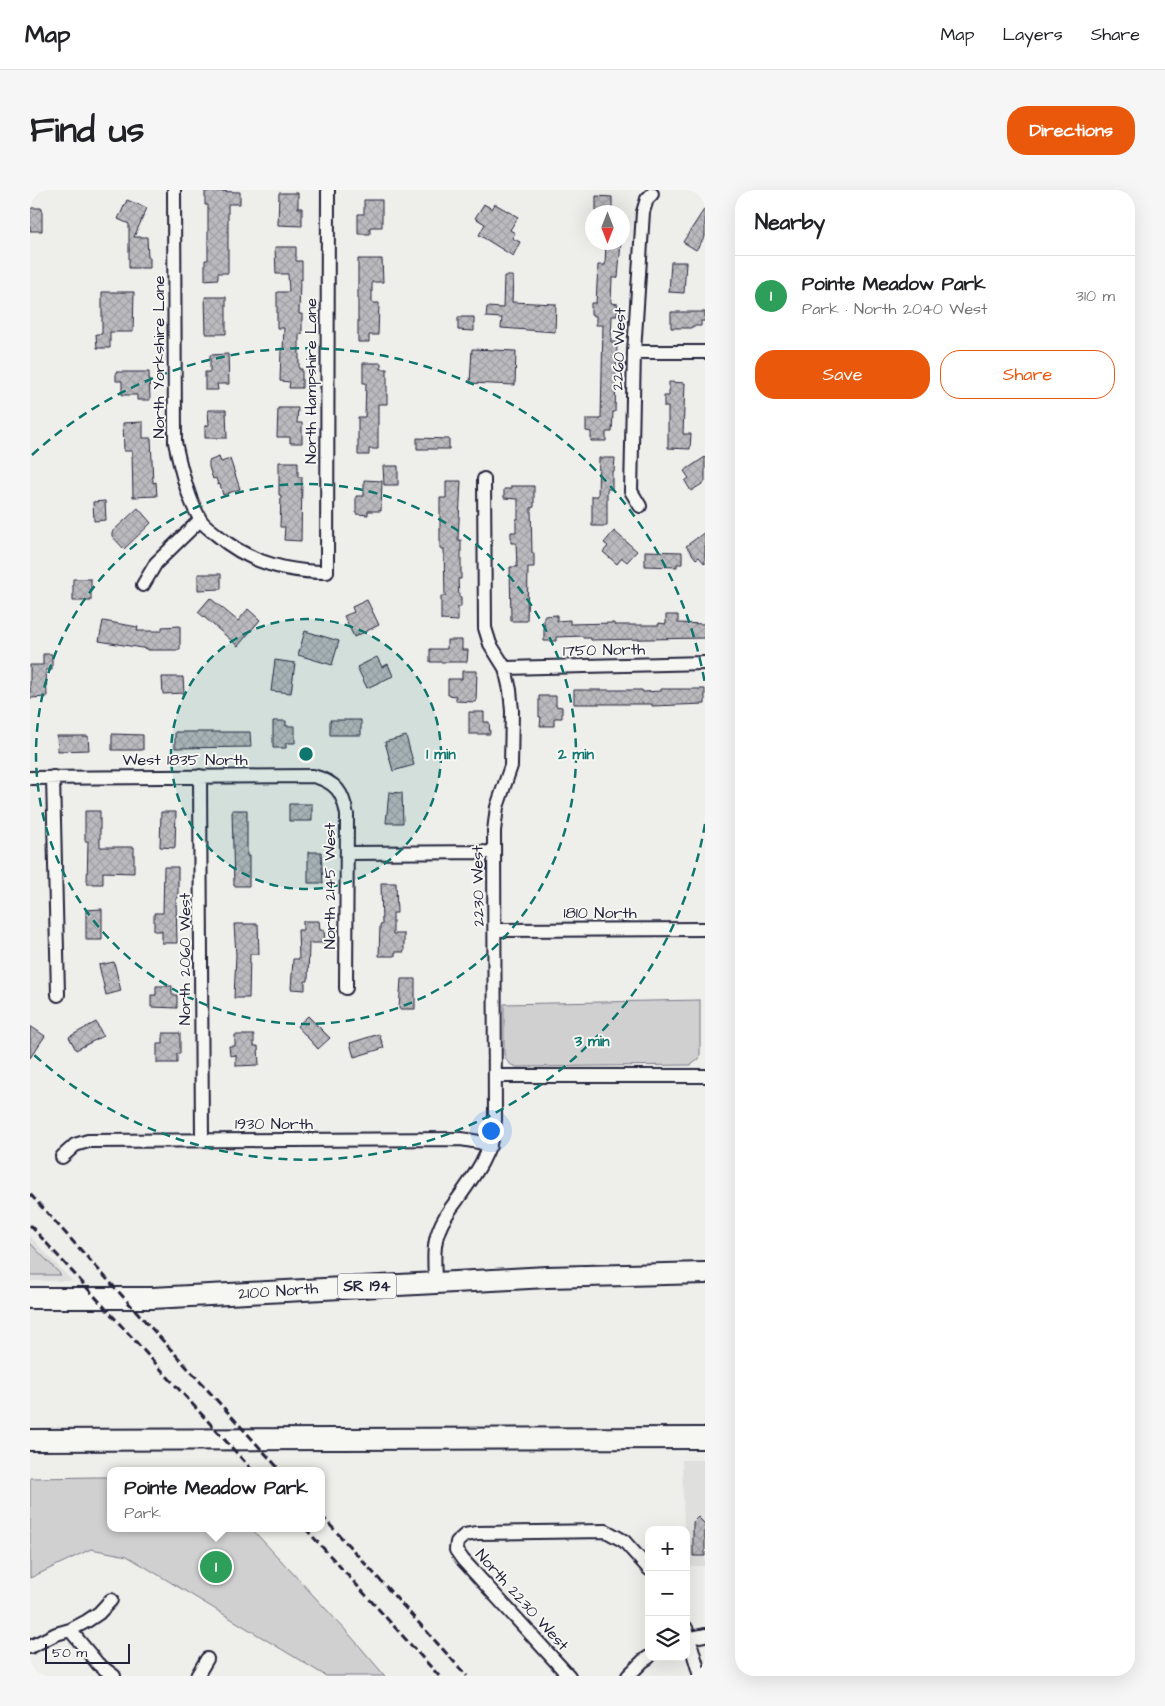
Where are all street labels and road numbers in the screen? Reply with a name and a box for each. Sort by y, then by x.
street label: North Yorkshire Lane [148,275,170,439]
street label: North Hampshire Lane [300,298,322,464]
street label: 2260 West [607,307,631,391]
street label: 1750 North [563,638,645,662]
street label: West 1835 North [122,749,248,771]
street label: North 2145 West [319,822,341,949]
street label: 2230 West [466,845,490,927]
street label: North 2060 West [174,892,196,1025]
street label: 1810 North [563,902,637,924]
street label: 1930 North [235,1113,313,1135]
road number: SR 194 [338,1274,396,1298]
street label: 2100 North [237,1277,319,1305]
street label: North 2230 West [470,1544,574,1656]

